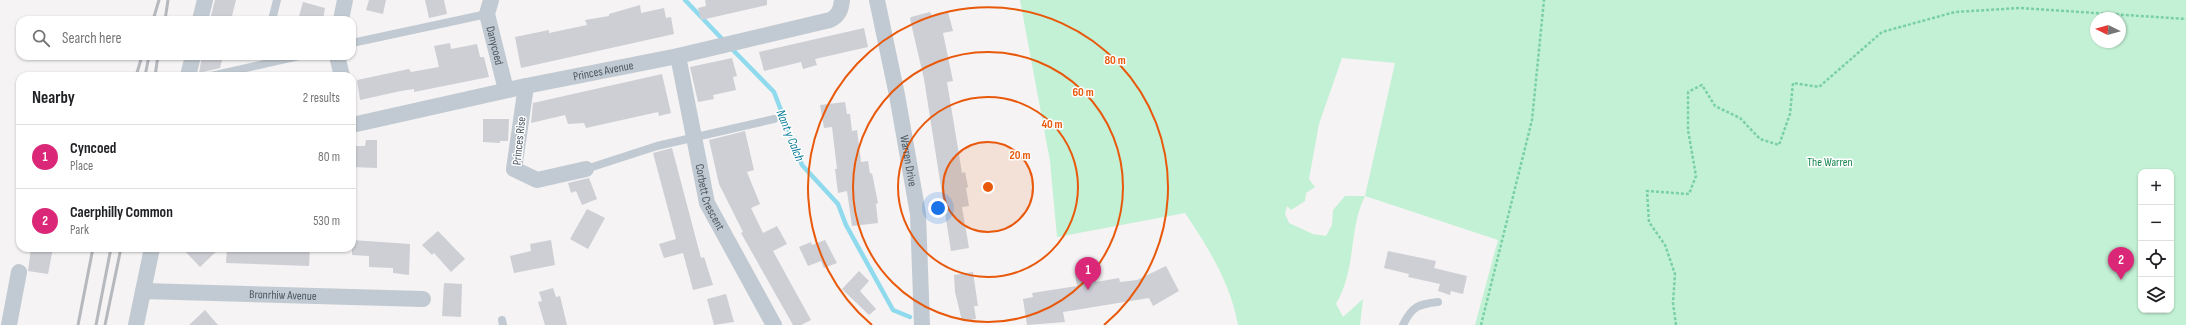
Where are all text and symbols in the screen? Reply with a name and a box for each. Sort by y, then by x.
north arrow [2090,12,2126,48]
search box [16,16,356,60]
street label: Danycoed [482,25,506,67]
icon: search [30,27,52,49]
text: Search here [62,29,122,48]
text: 80 m [1104,53,1126,68]
street label: Princes Avenue [572,58,635,85]
text: 60 m [1072,85,1094,100]
text: Nearby [32,88,75,108]
text: 2 results [303,90,340,106]
water label: Nant y Calch [772,107,808,164]
street label: Princes Rise [509,116,530,166]
text: 40 m [1041,117,1063,132]
street label: Warren Drive [896,134,920,188]
text: Cyncoed [70,139,116,158]
text: 20 m [1010,148,1030,163]
text: 1 [42,149,48,165]
text: 80 m [318,149,340,165]
park label: The Warren [1807,155,1853,170]
text: Place [70,158,93,174]
street label: Corbett Crescent [691,163,728,234]
map controls [2138,169,2174,313]
button: + [2138,169,2174,205]
centre of rings [981,180,995,194]
your location [928,198,948,218]
text: Caerphilly Common [70,203,173,222]
button: − [2138,205,2174,241]
text: 2 [42,213,48,229]
text: 530 m [313,213,340,229]
text: Park [70,222,89,238]
button: locate [2138,241,2174,277]
pin: 2 [2108,247,2134,280]
pin: 1 [1075,257,1101,290]
button: layers [2138,277,2174,313]
street label: Bronrhiw Avenue [249,287,317,304]

